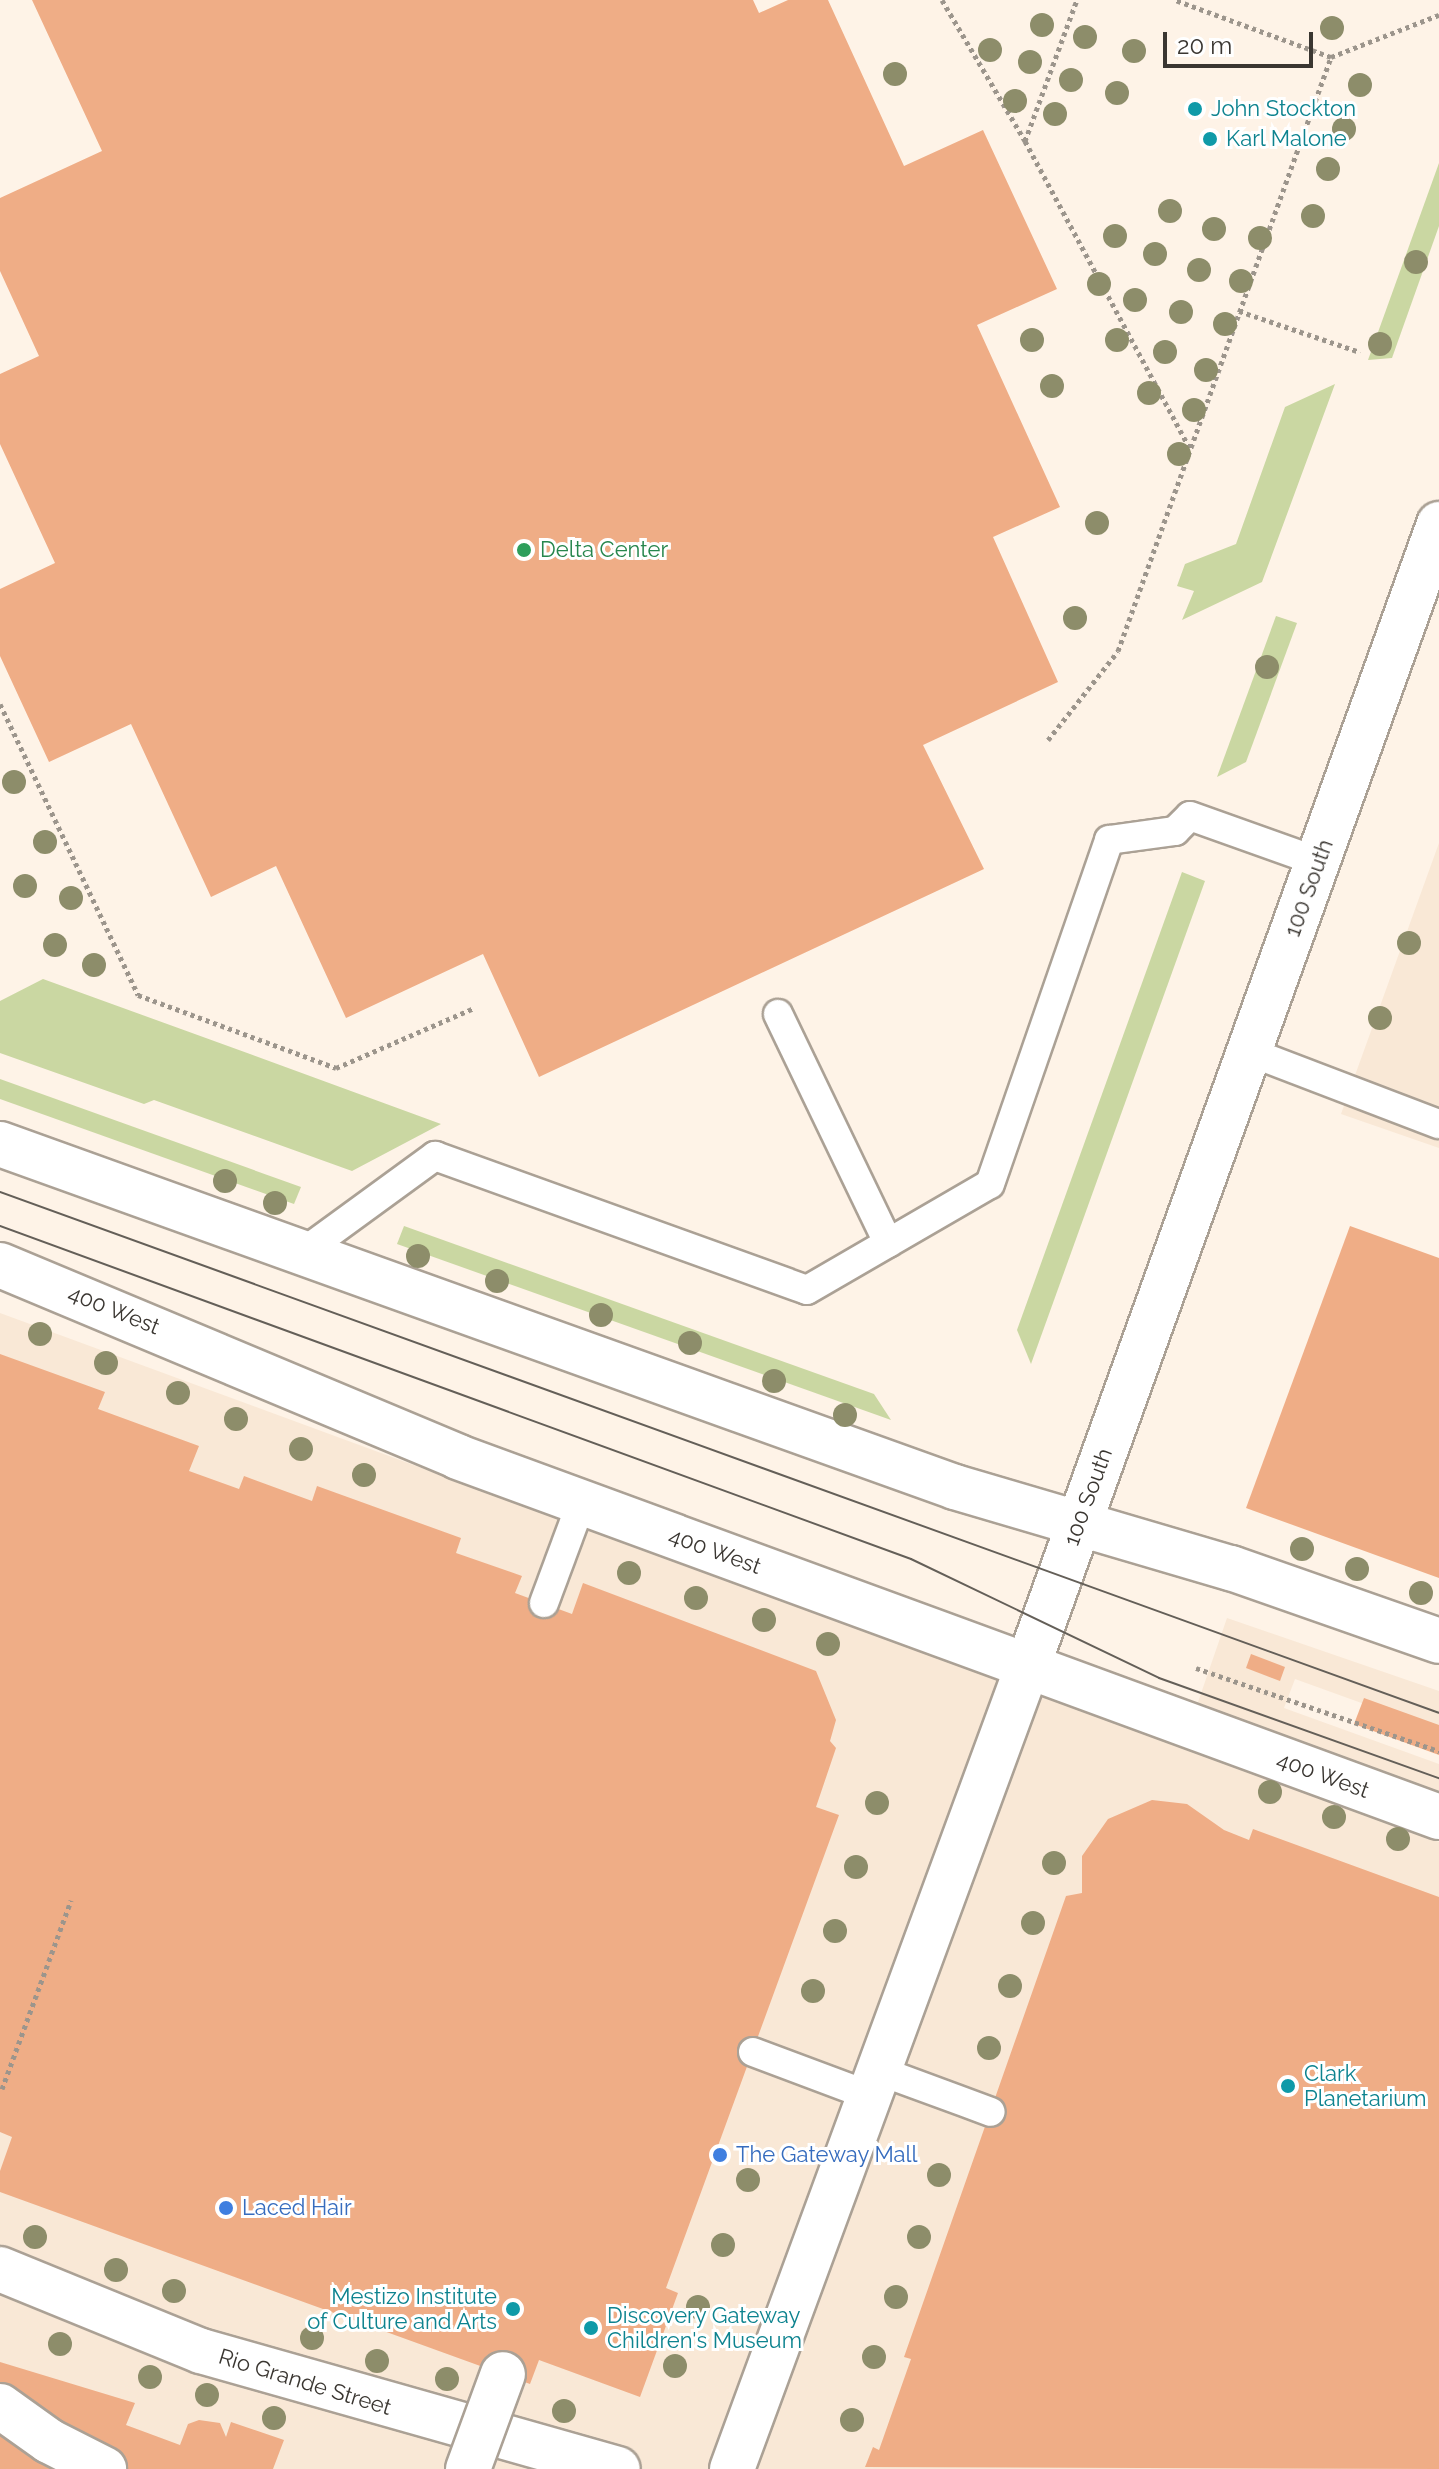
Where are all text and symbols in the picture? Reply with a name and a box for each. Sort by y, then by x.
scale bar [1167,16,1317,66]
text: 20 m [1177,31,1232,60]
place label: John Stockton [1211,96,1356,122]
marker: John Stockton [1186,100,1204,118]
place label: Karl Malone [1226,126,1347,152]
marker: Karl Malone [1201,130,1219,148]
place label: Delta Center [540,537,668,563]
marker: Delta Center [515,541,533,559]
street label: 100 South [1279,836,1339,940]
street label: 400 West [64,1280,164,1340]
street label: 100 South [1058,1445,1118,1549]
street label: 400 West [665,1522,765,1580]
street label: 400 West [1273,1746,1373,1804]
place label: Clark Planetarium [1304,2060,1426,2112]
marker: Clark Planetarium [1279,2077,1297,2095]
place label: The Gateway Mall [736,2142,918,2168]
marker: The Gateway Mall [711,2146,729,2164]
place label: Laced Hair [242,2195,352,2221]
marker: Laced Hair [217,2199,235,2217]
place label: Mestizo Institute of Culture and Arts [306,2283,497,2334]
marker: Mestizo Institute of Culture and Arts [504,2300,522,2318]
place label: Discovery Gateway Children's Museum [607,2302,802,2354]
marker: Discovery Gateway Children's Museum [582,2319,600,2337]
street label: Rio Grande Street [215,2343,395,2421]

